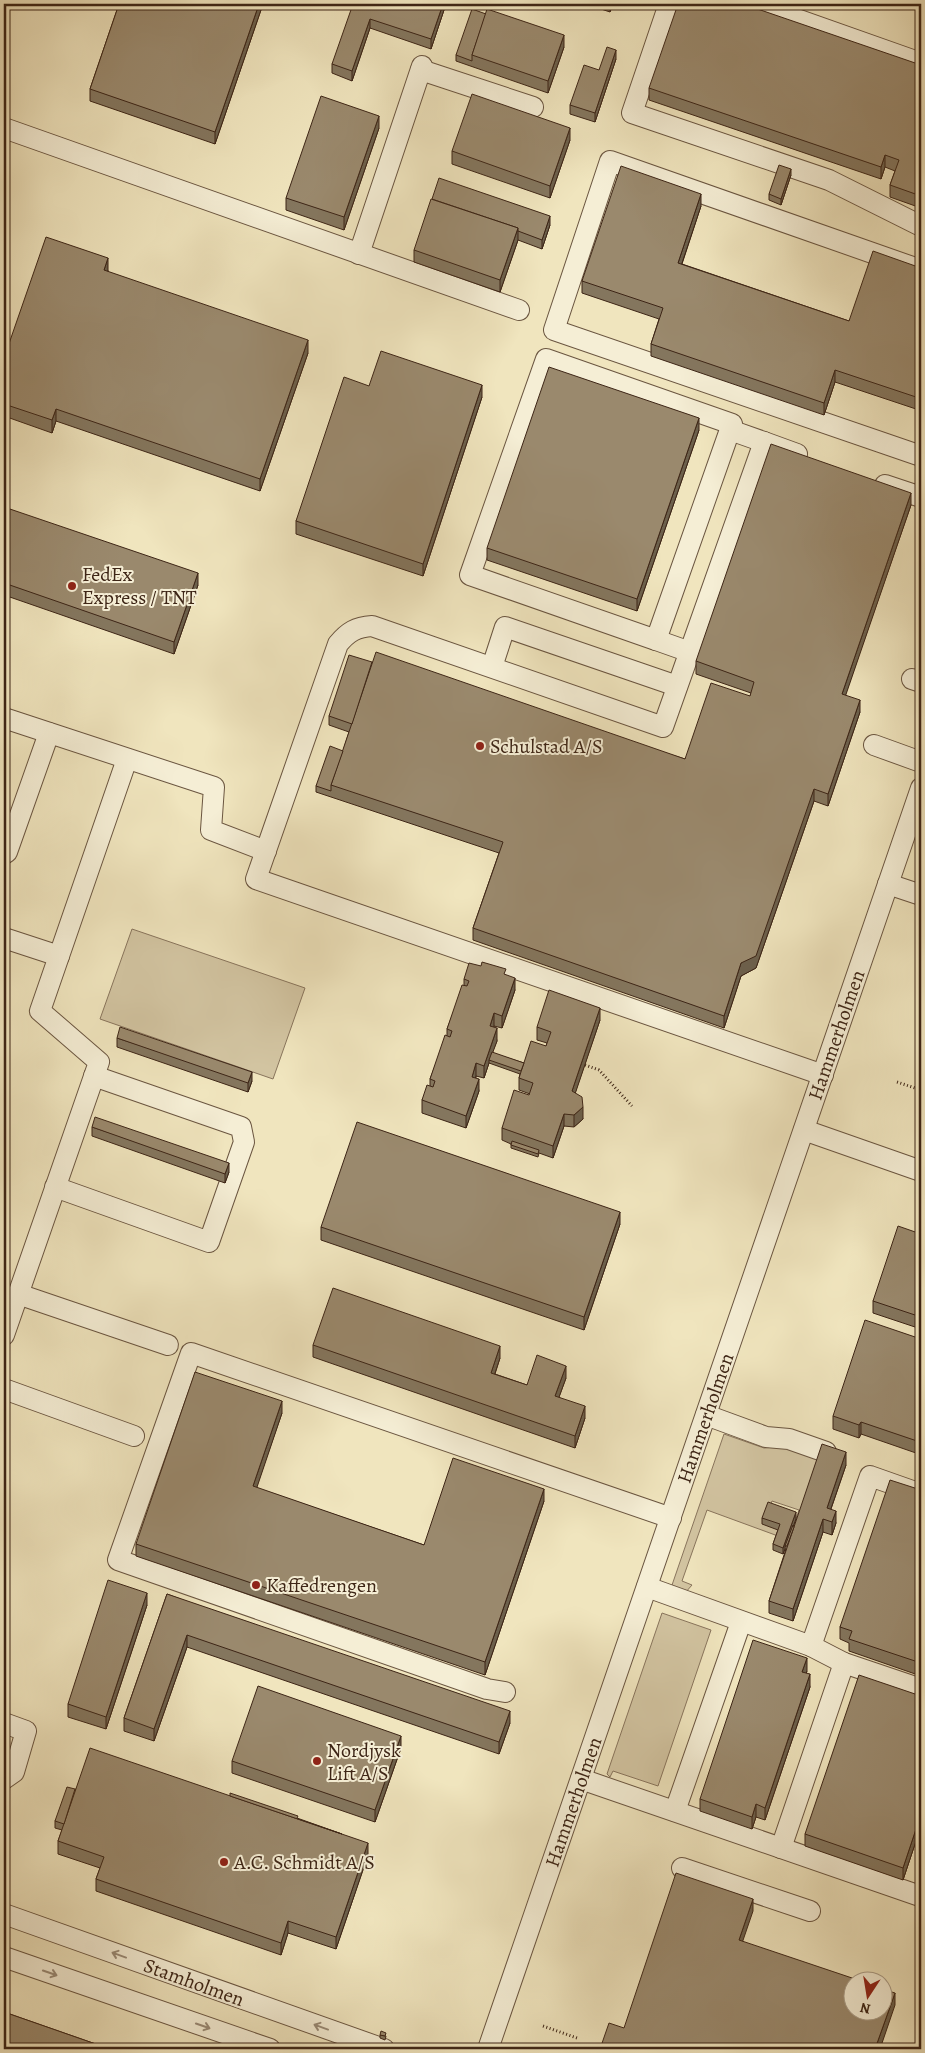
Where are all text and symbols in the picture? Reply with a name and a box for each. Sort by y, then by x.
place label: FedEx Express / TNT [82,561,197,611]
marker: FedEx Express / TNT [66,580,78,592]
place label: Schulstad A/S [490,733,603,760]
marker: Schulstad A/S [474,740,486,752]
street label: Hammerholmen [802,966,871,1104]
street label: Hammerholmen [671,1349,740,1487]
place label: Kaffedrengen [266,1572,377,1599]
marker: Kaffedrengen [250,1579,262,1591]
street label: Hammerholmen [539,1733,608,1871]
place label: Nordjysk Lift A/S [327,1737,401,1787]
marker: Nordjysk Lift A/S [311,1755,323,1767]
place label: A.C. Schmidt A/S [233,1849,375,1876]
marker: A.C. Schmidt A/S [218,1856,230,1868]
one-way arrow [111,1950,127,1959]
street label: Stamholmen [140,1952,248,2013]
one-way arrow [42,1969,57,1978]
north arrow [842,1970,892,2020]
text: N [858,1998,872,2019]
one-way arrow [195,2022,211,2031]
one-way arrow [314,2022,329,2031]

